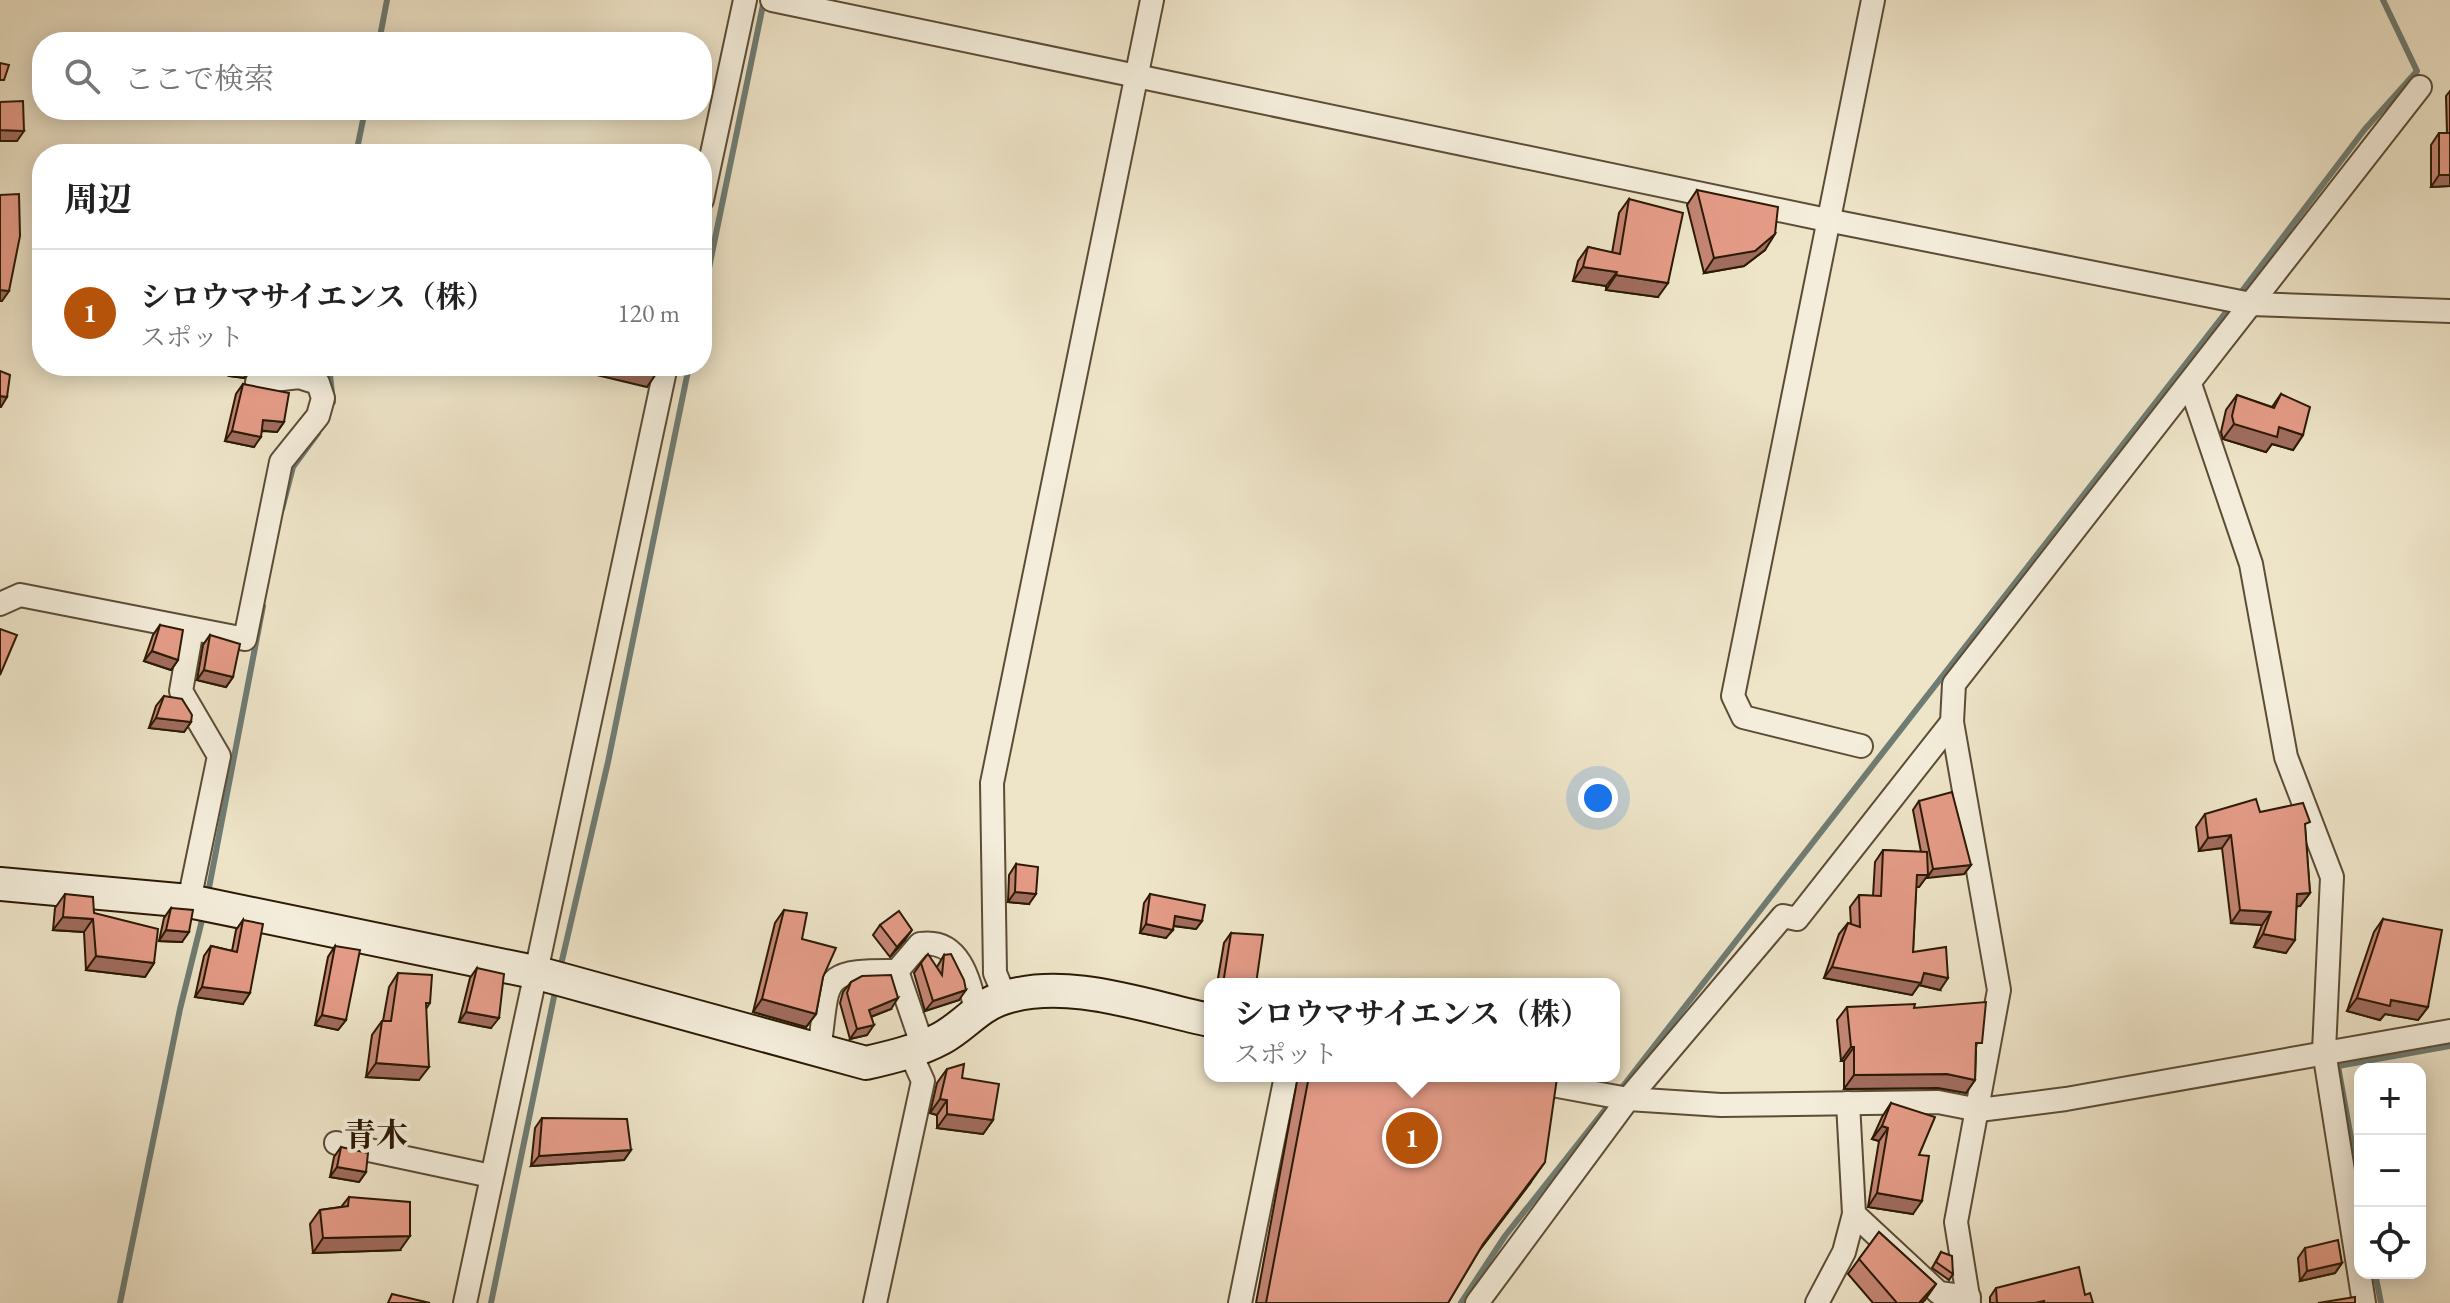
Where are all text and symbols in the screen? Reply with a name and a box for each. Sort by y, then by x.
search box [32,32,712,120]
icon: search [60,54,104,98]
text: ここで検索 [124,59,274,98]
text: 周辺 [64,177,132,221]
text: シロウマサイエンス（株） [140,277,496,316]
text: 1 [83,296,97,330]
text: 120 m [617,296,680,330]
text: スポット [140,320,244,354]
your location [1578,778,1618,818]
popup [1204,978,1620,1082]
text: シロウマサイエンス（株） [1234,994,1590,1033]
text: スポット [1234,1037,1338,1071]
map controls [2354,1063,2426,1279]
button: + [2354,1063,2426,1135]
pin: 1 [1386,1108,1438,1168]
district label: 青木 [344,1114,408,1156]
button: − [2354,1135,2426,1207]
button: locate [2354,1207,2426,1279]

